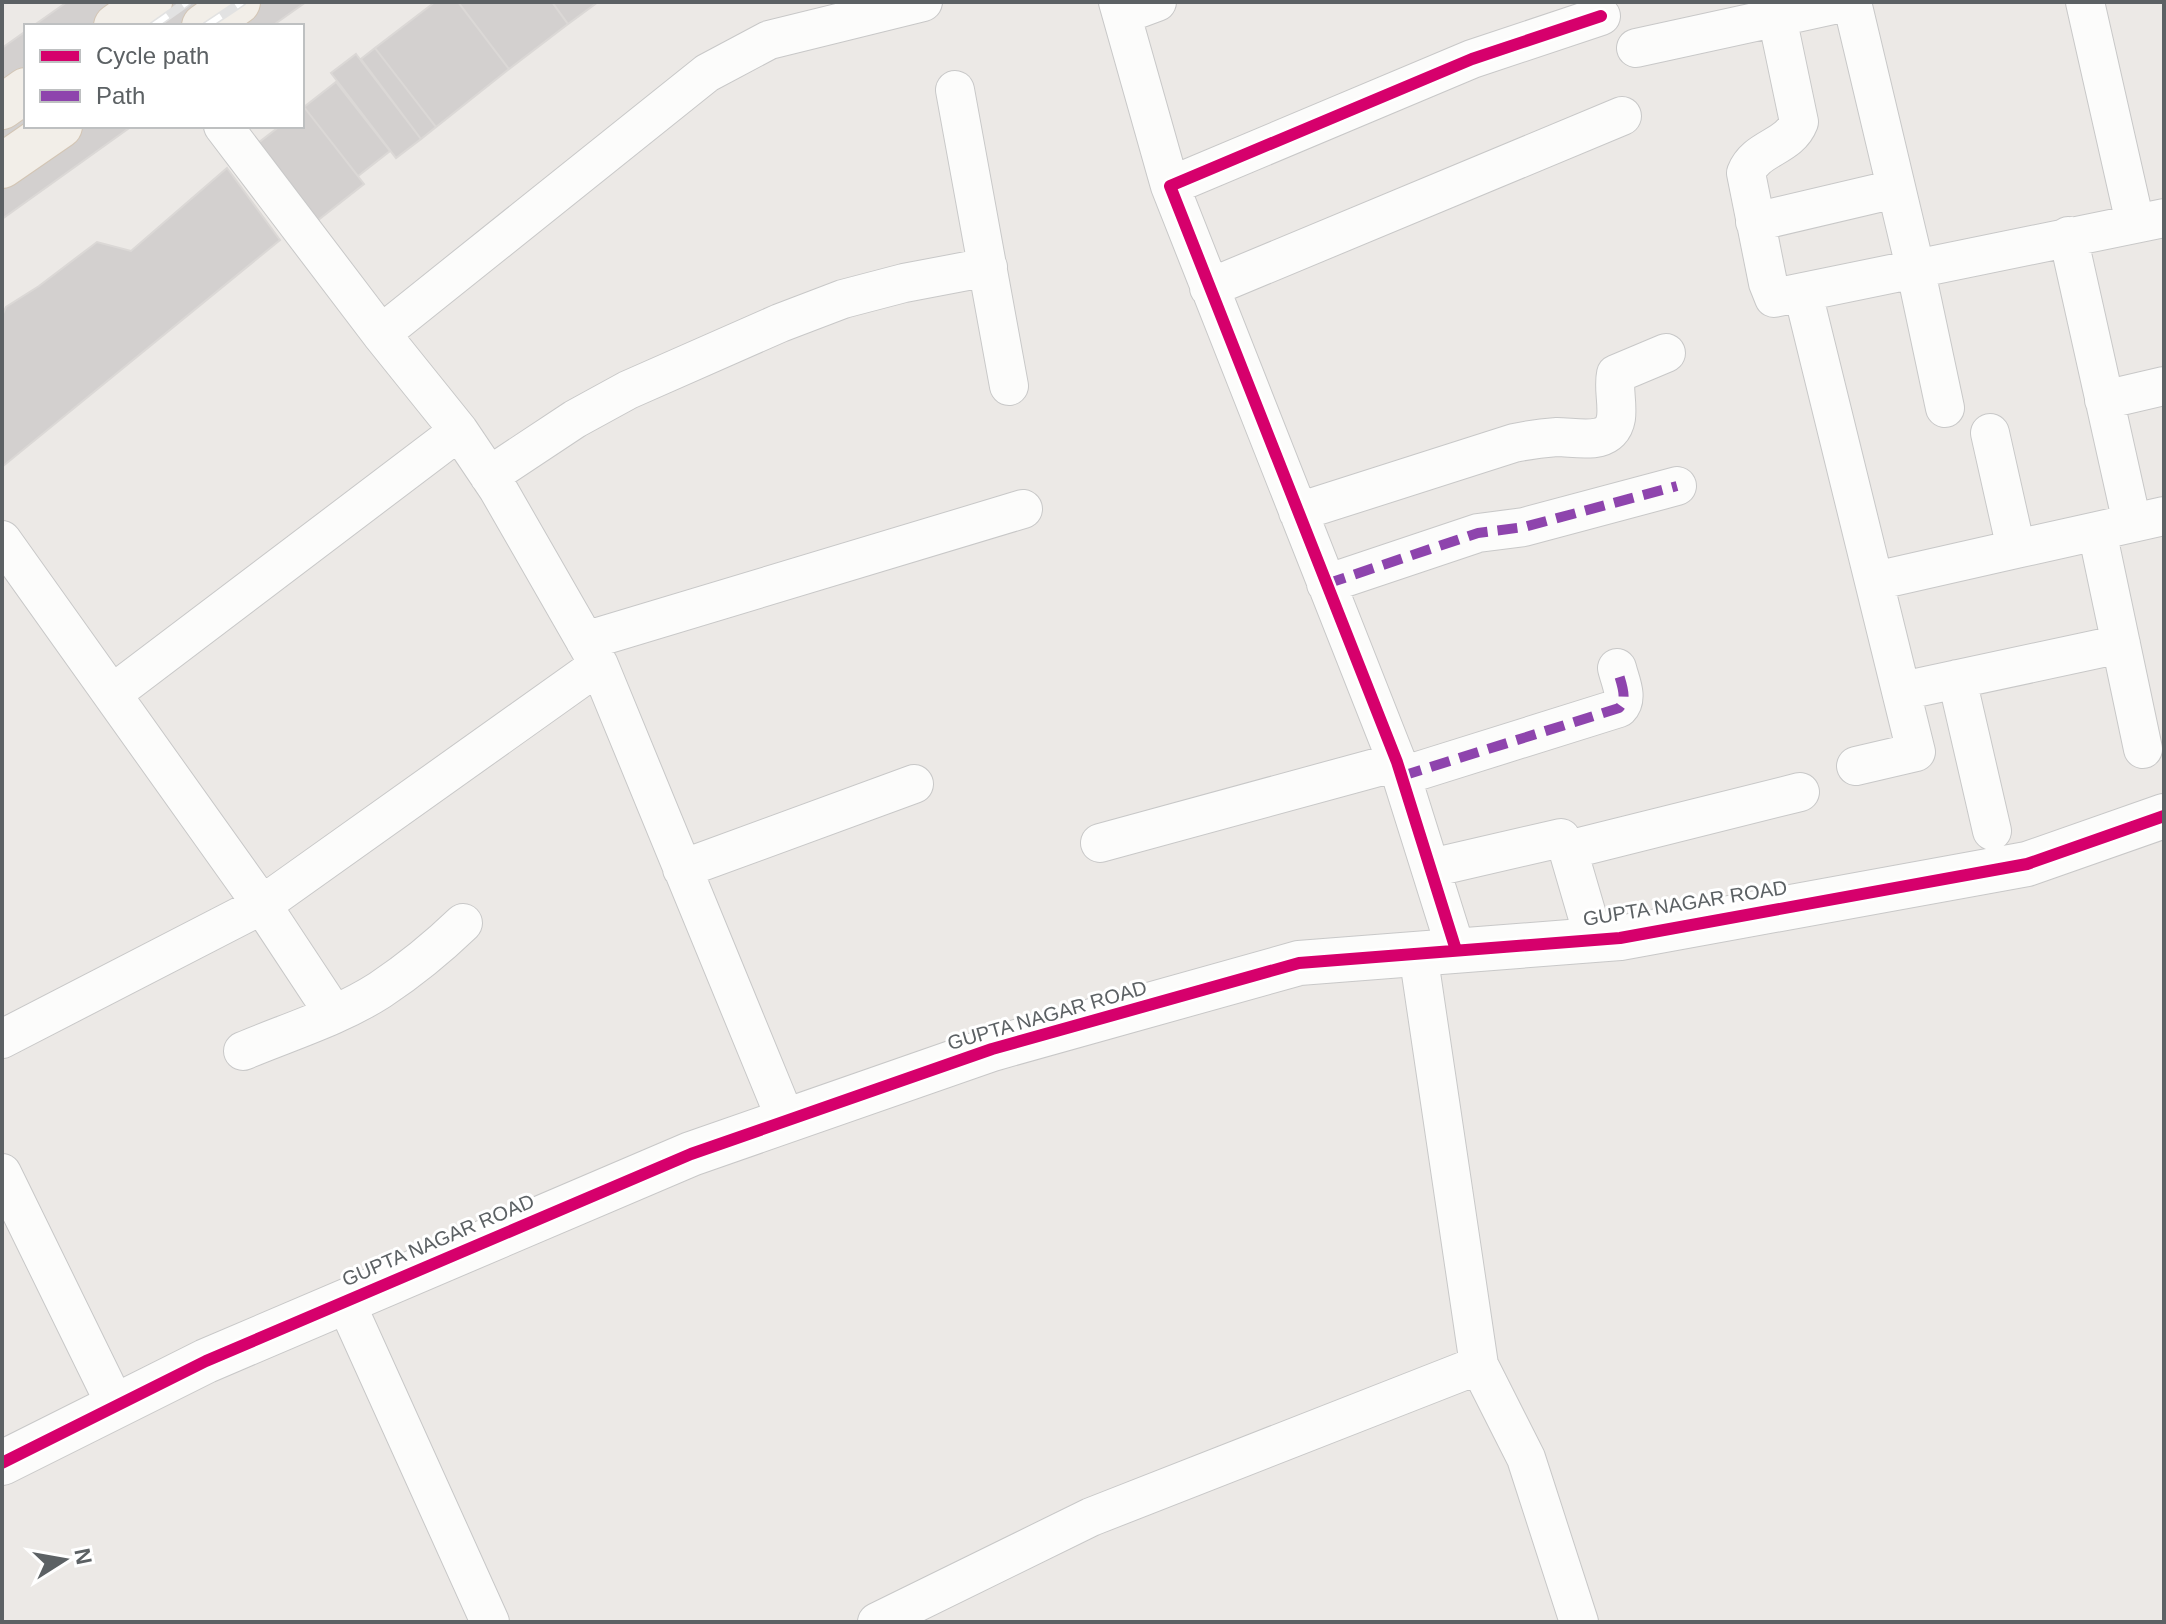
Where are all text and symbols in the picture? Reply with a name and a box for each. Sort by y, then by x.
legend [24,24,304,128]
text: Cycle path [96,42,209,69]
text: Path [96,82,145,109]
street label: GUPTA NAGAR ROAD [1581,876,1789,930]
street label: GUPTA NAGAR ROAD [945,976,1149,1054]
street label: GUPTA NAGAR ROAD [339,1190,537,1290]
north arrow [24,1520,104,1600]
text: N [69,1546,97,1566]

